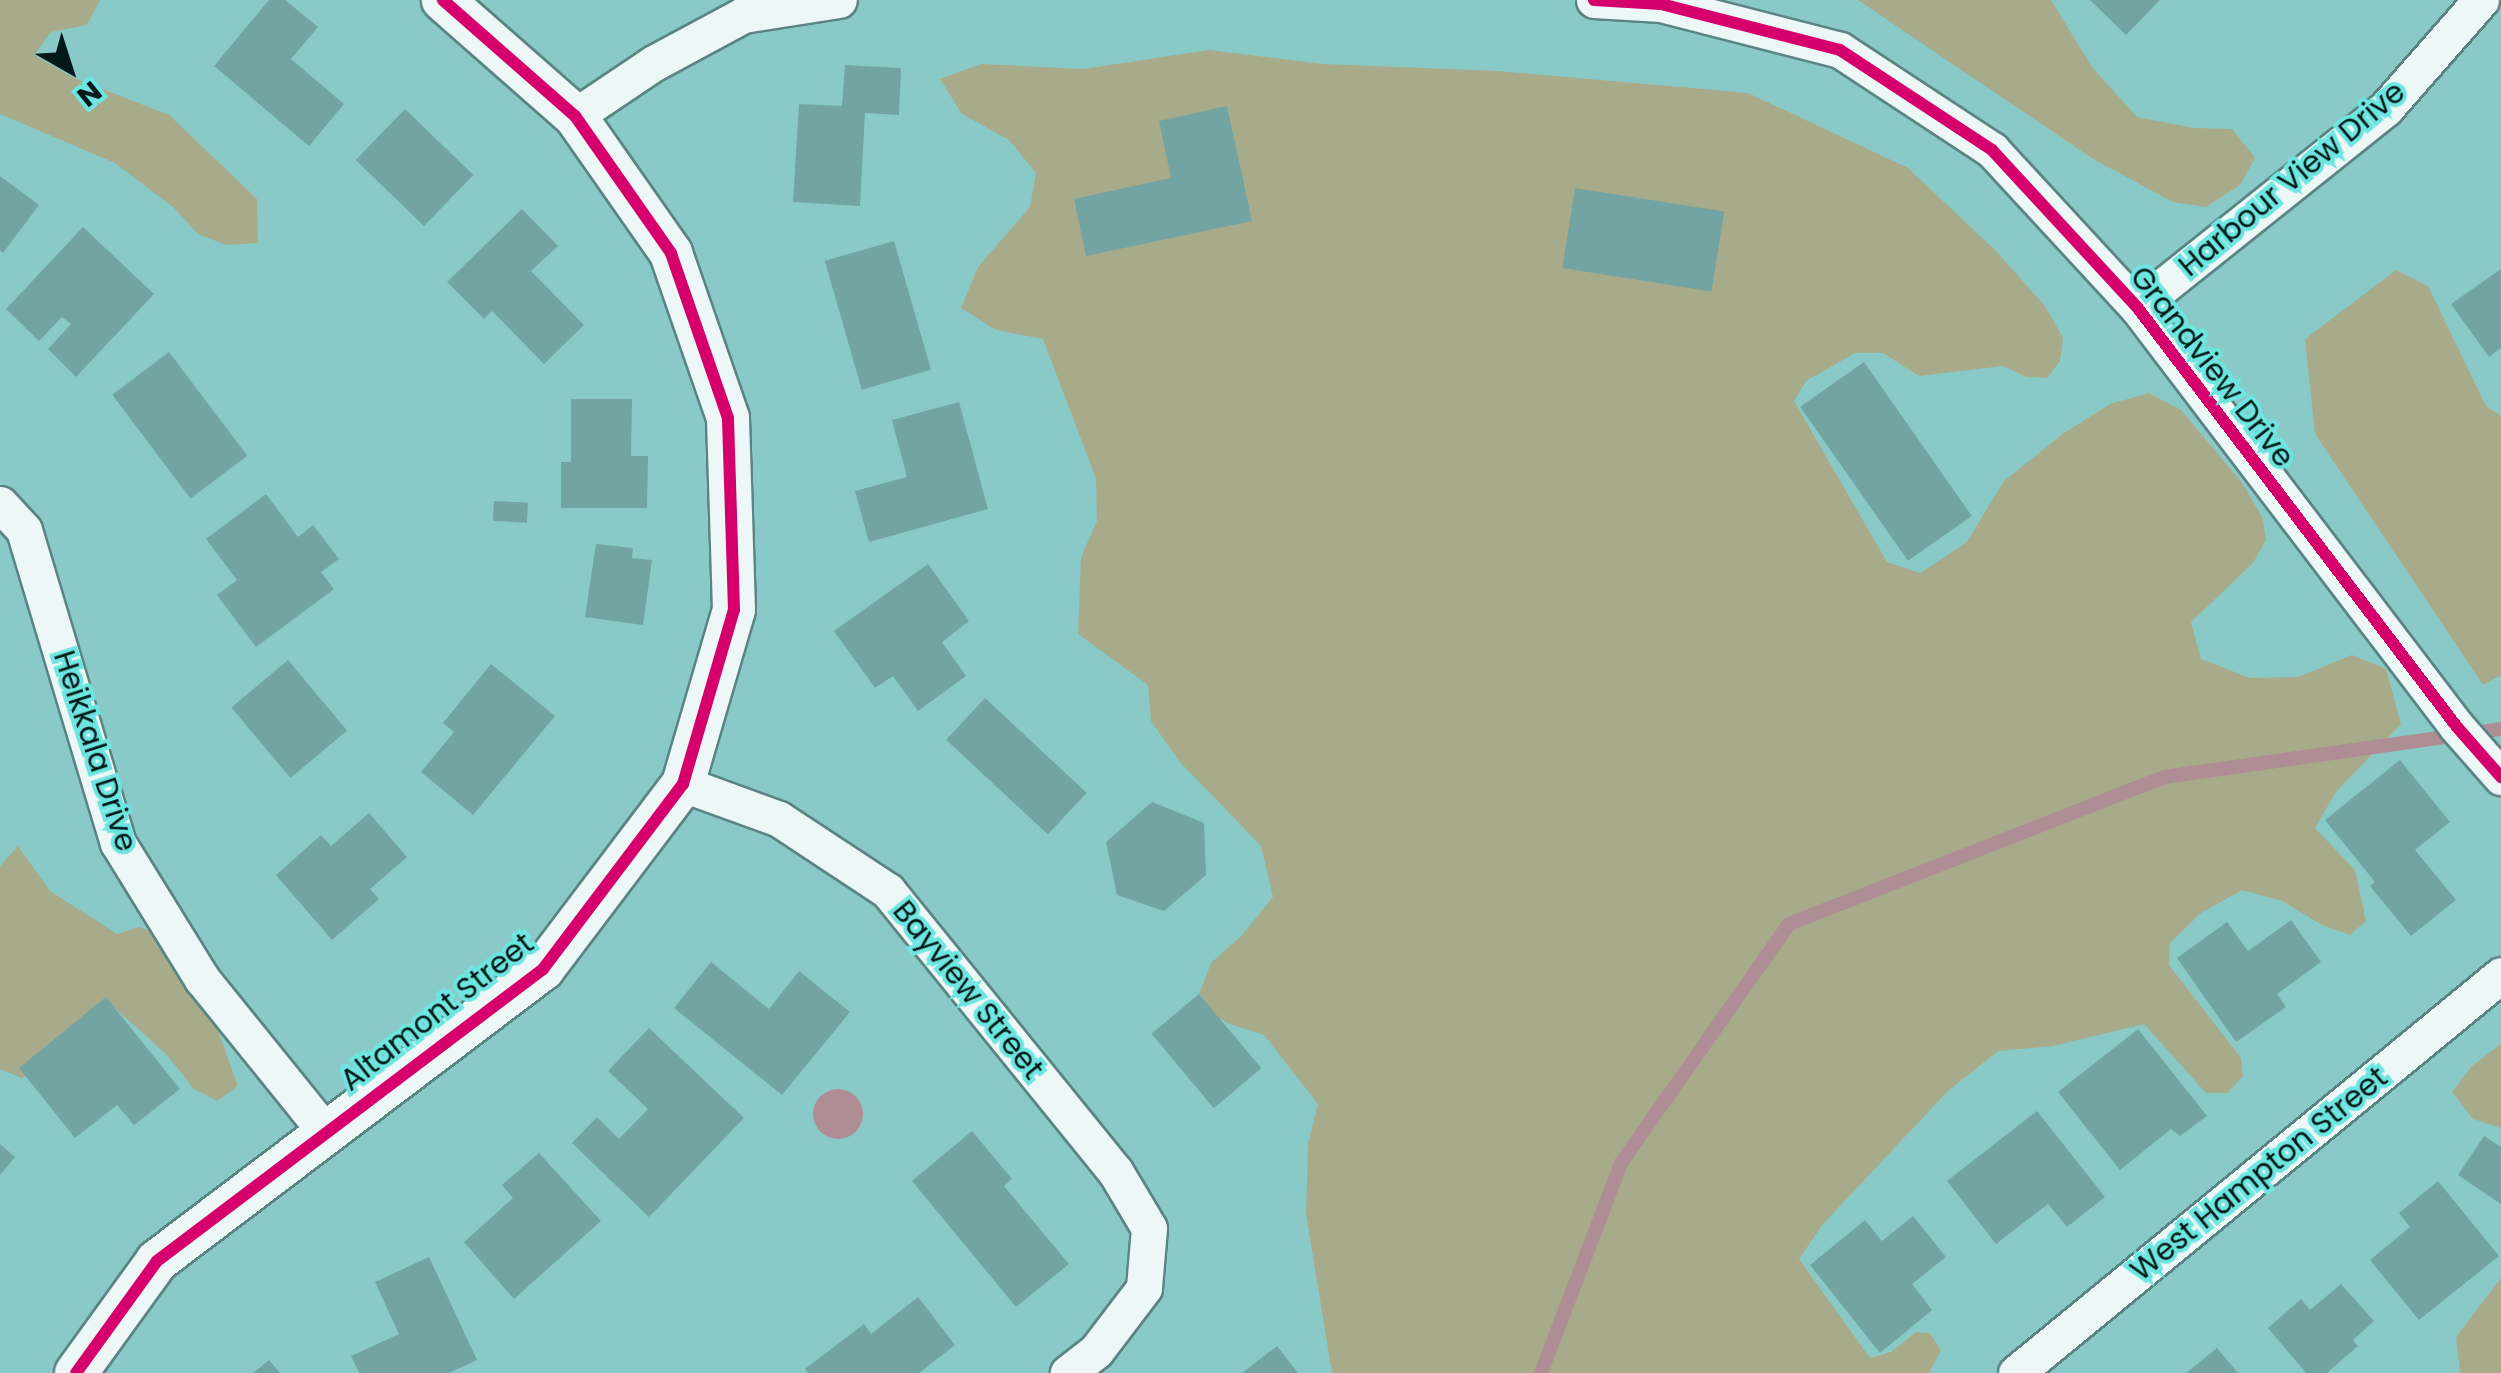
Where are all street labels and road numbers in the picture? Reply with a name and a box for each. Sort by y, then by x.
street label: Harbour View Drive [2172,74,2412,284]
street label: Grandview Drive [2122,259,2302,475]
street label: Heikkala Drive [46,646,144,856]
street label: Bayview Street [885,894,1051,1086]
street label: Altamont Street [333,926,541,1098]
street label: West Hampton Street [2123,1059,2395,1289]

